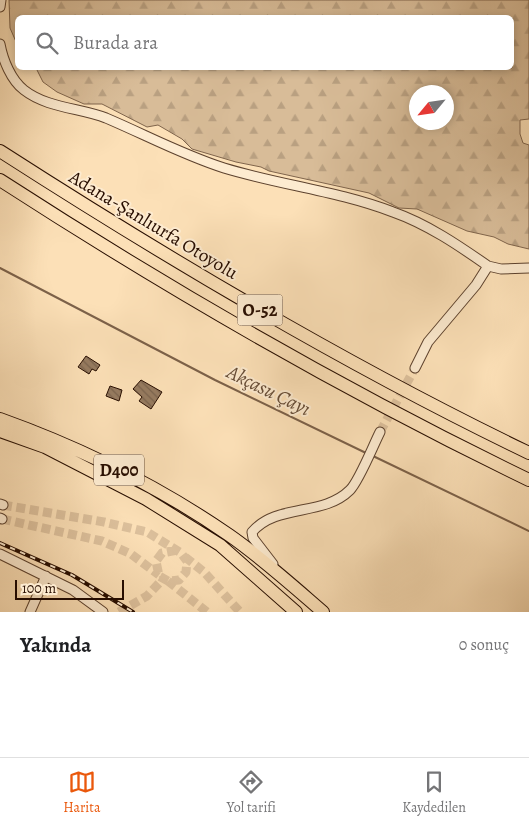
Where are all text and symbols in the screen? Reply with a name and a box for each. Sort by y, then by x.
search box [15,15,514,70]
icon: search [33,29,61,57]
text: Burada ara [73,30,158,56]
north arrow [409,85,454,130]
street label: Adana-Şanlıurfa Otoyolu [63,164,243,286]
road number: O-52 [238,294,282,326]
water label: Akçasu Çayı [222,358,315,422]
road number: D400 [94,454,144,486]
scale bar [15,577,124,600]
text: 100 m [22,579,56,598]
text: Yakında [20,631,91,659]
text: 0 sonuç [459,634,509,656]
tab: Harita [63,768,100,817]
tab: Yol tarifi [227,768,276,817]
tab: Kaydedilen [402,768,466,817]

